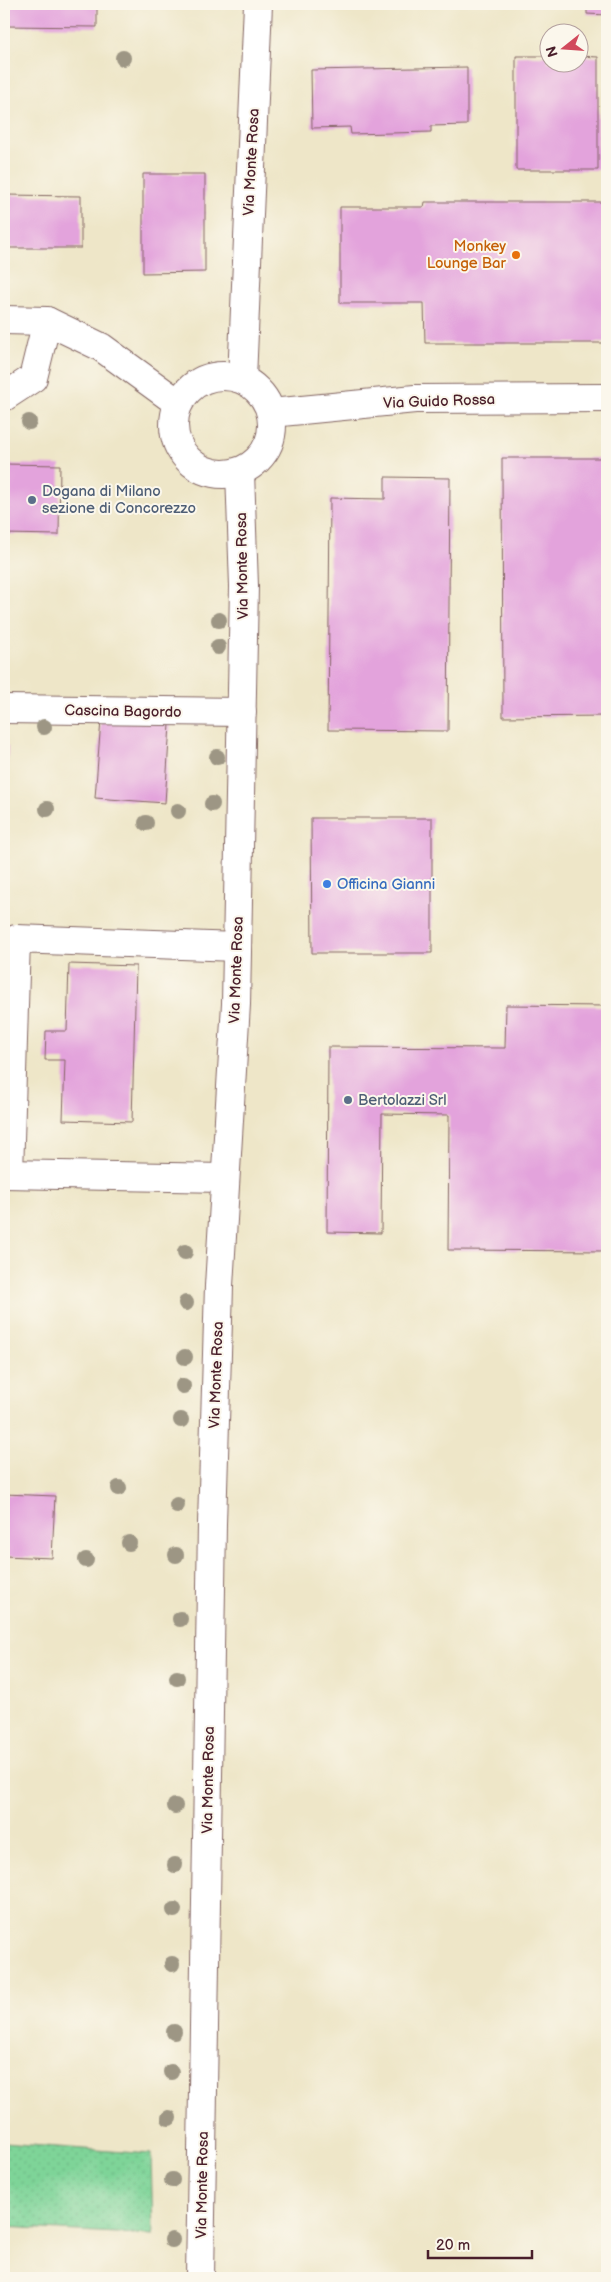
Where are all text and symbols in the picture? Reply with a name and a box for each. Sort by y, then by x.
north arrow [538,22,588,72]
text: N [542,44,562,59]
street label: Via Monte Rosa [239,108,264,216]
place label: Monkey Lounge Bar [427,237,507,273]
marker: Monkey Lounge Bar [510,249,522,261]
street label: Via Guido Rossa [383,390,495,413]
place label: Dogana di Milano sezione di Concorezzo [42,482,196,518]
marker: Dogana di Milano sezione di Concorezzo [26,494,38,506]
street label: Via Monte Rosa [232,512,253,620]
street label: Cascina Bagordo [64,701,182,722]
place label: Officina Gianni [337,875,435,894]
marker: Officina Gianni [321,878,333,890]
street label: Via Monte Rosa [225,916,248,1024]
place label: Bertolazzi Srl [358,1091,447,1110]
marker: Bertolazzi Srl [342,1094,354,1106]
street label: Via Monte Rosa [205,1321,228,1429]
street label: Via Monte Rosa [198,1726,219,1834]
street label: Via Monte Rosa [192,2131,213,2239]
scale bar [428,2227,532,2259]
text: 20 m [436,2236,470,2255]

